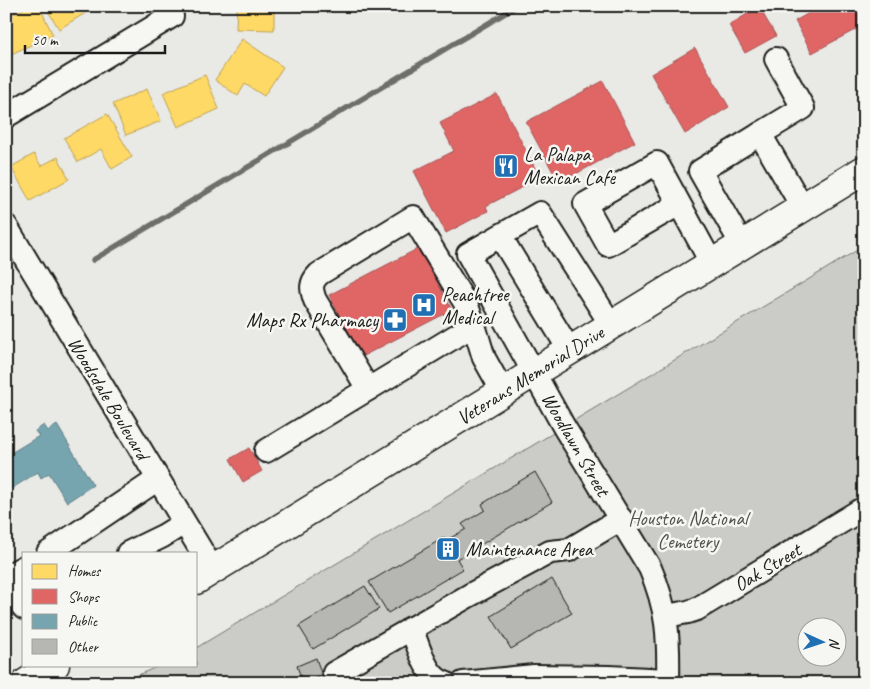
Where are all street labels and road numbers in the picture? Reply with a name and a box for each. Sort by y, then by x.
street label: Veterans Memorial Drive [452,319,610,431]
street label: Woodsdale Boulevard [62,332,157,467]
street label: Woodlawn Street [536,388,616,502]
street label: Oak Street [729,536,807,597]

